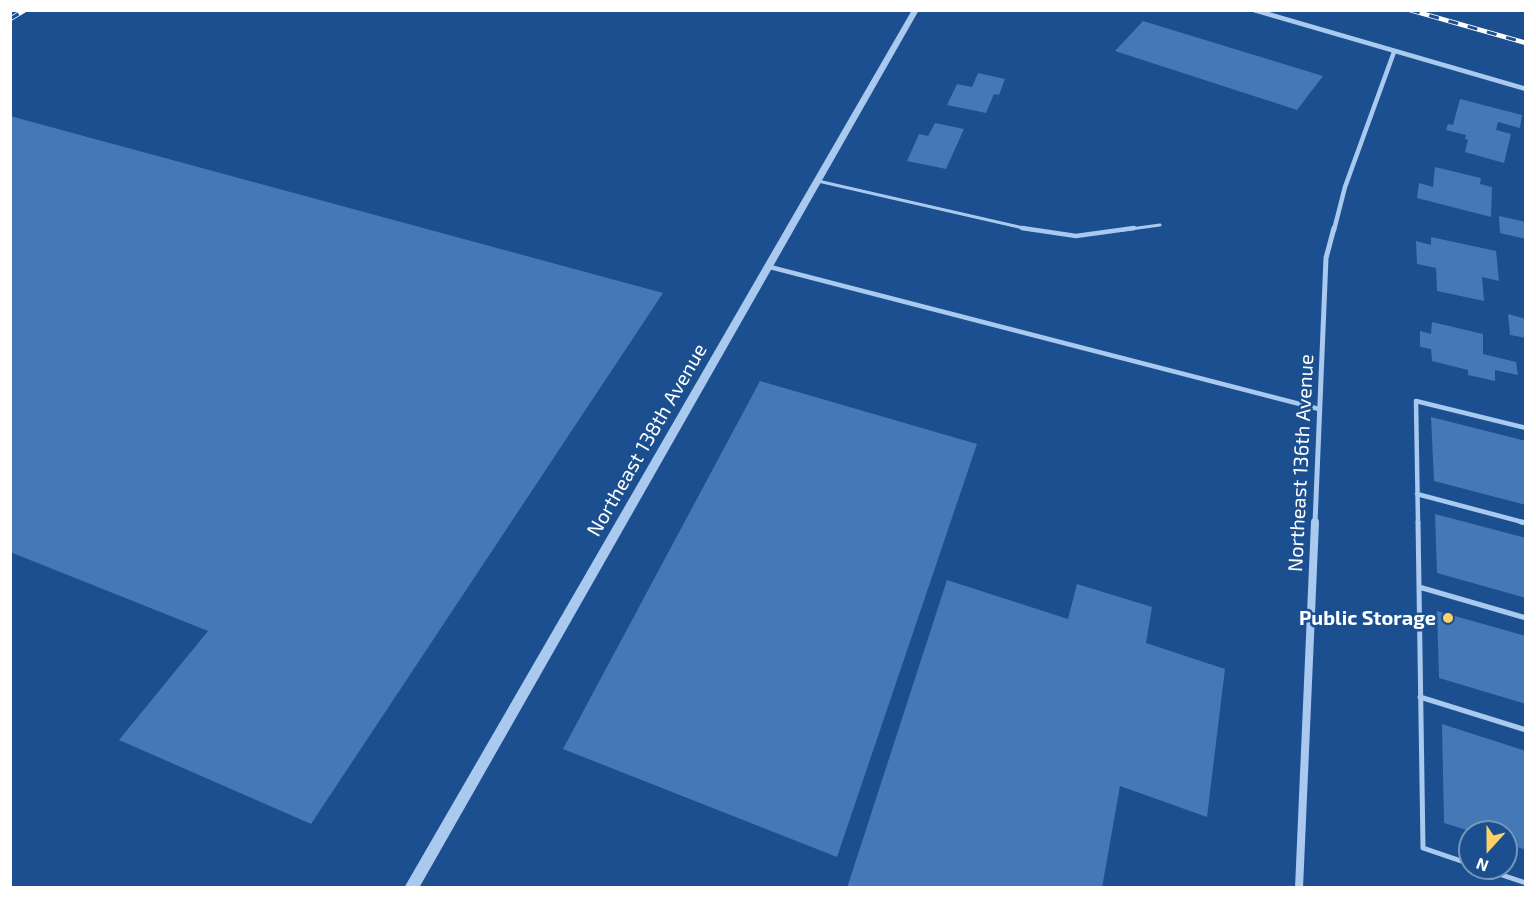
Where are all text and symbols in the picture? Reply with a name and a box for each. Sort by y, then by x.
street label: Northeast 138th Avenue [582,339,712,541]
street label: Northeast 136th Avenue [1283,354,1319,572]
place label: Public Storage [1299,606,1436,630]
marker: Public Storage [1441,611,1455,625]
north arrow [1458,820,1518,880]
text: N [1473,854,1491,876]

